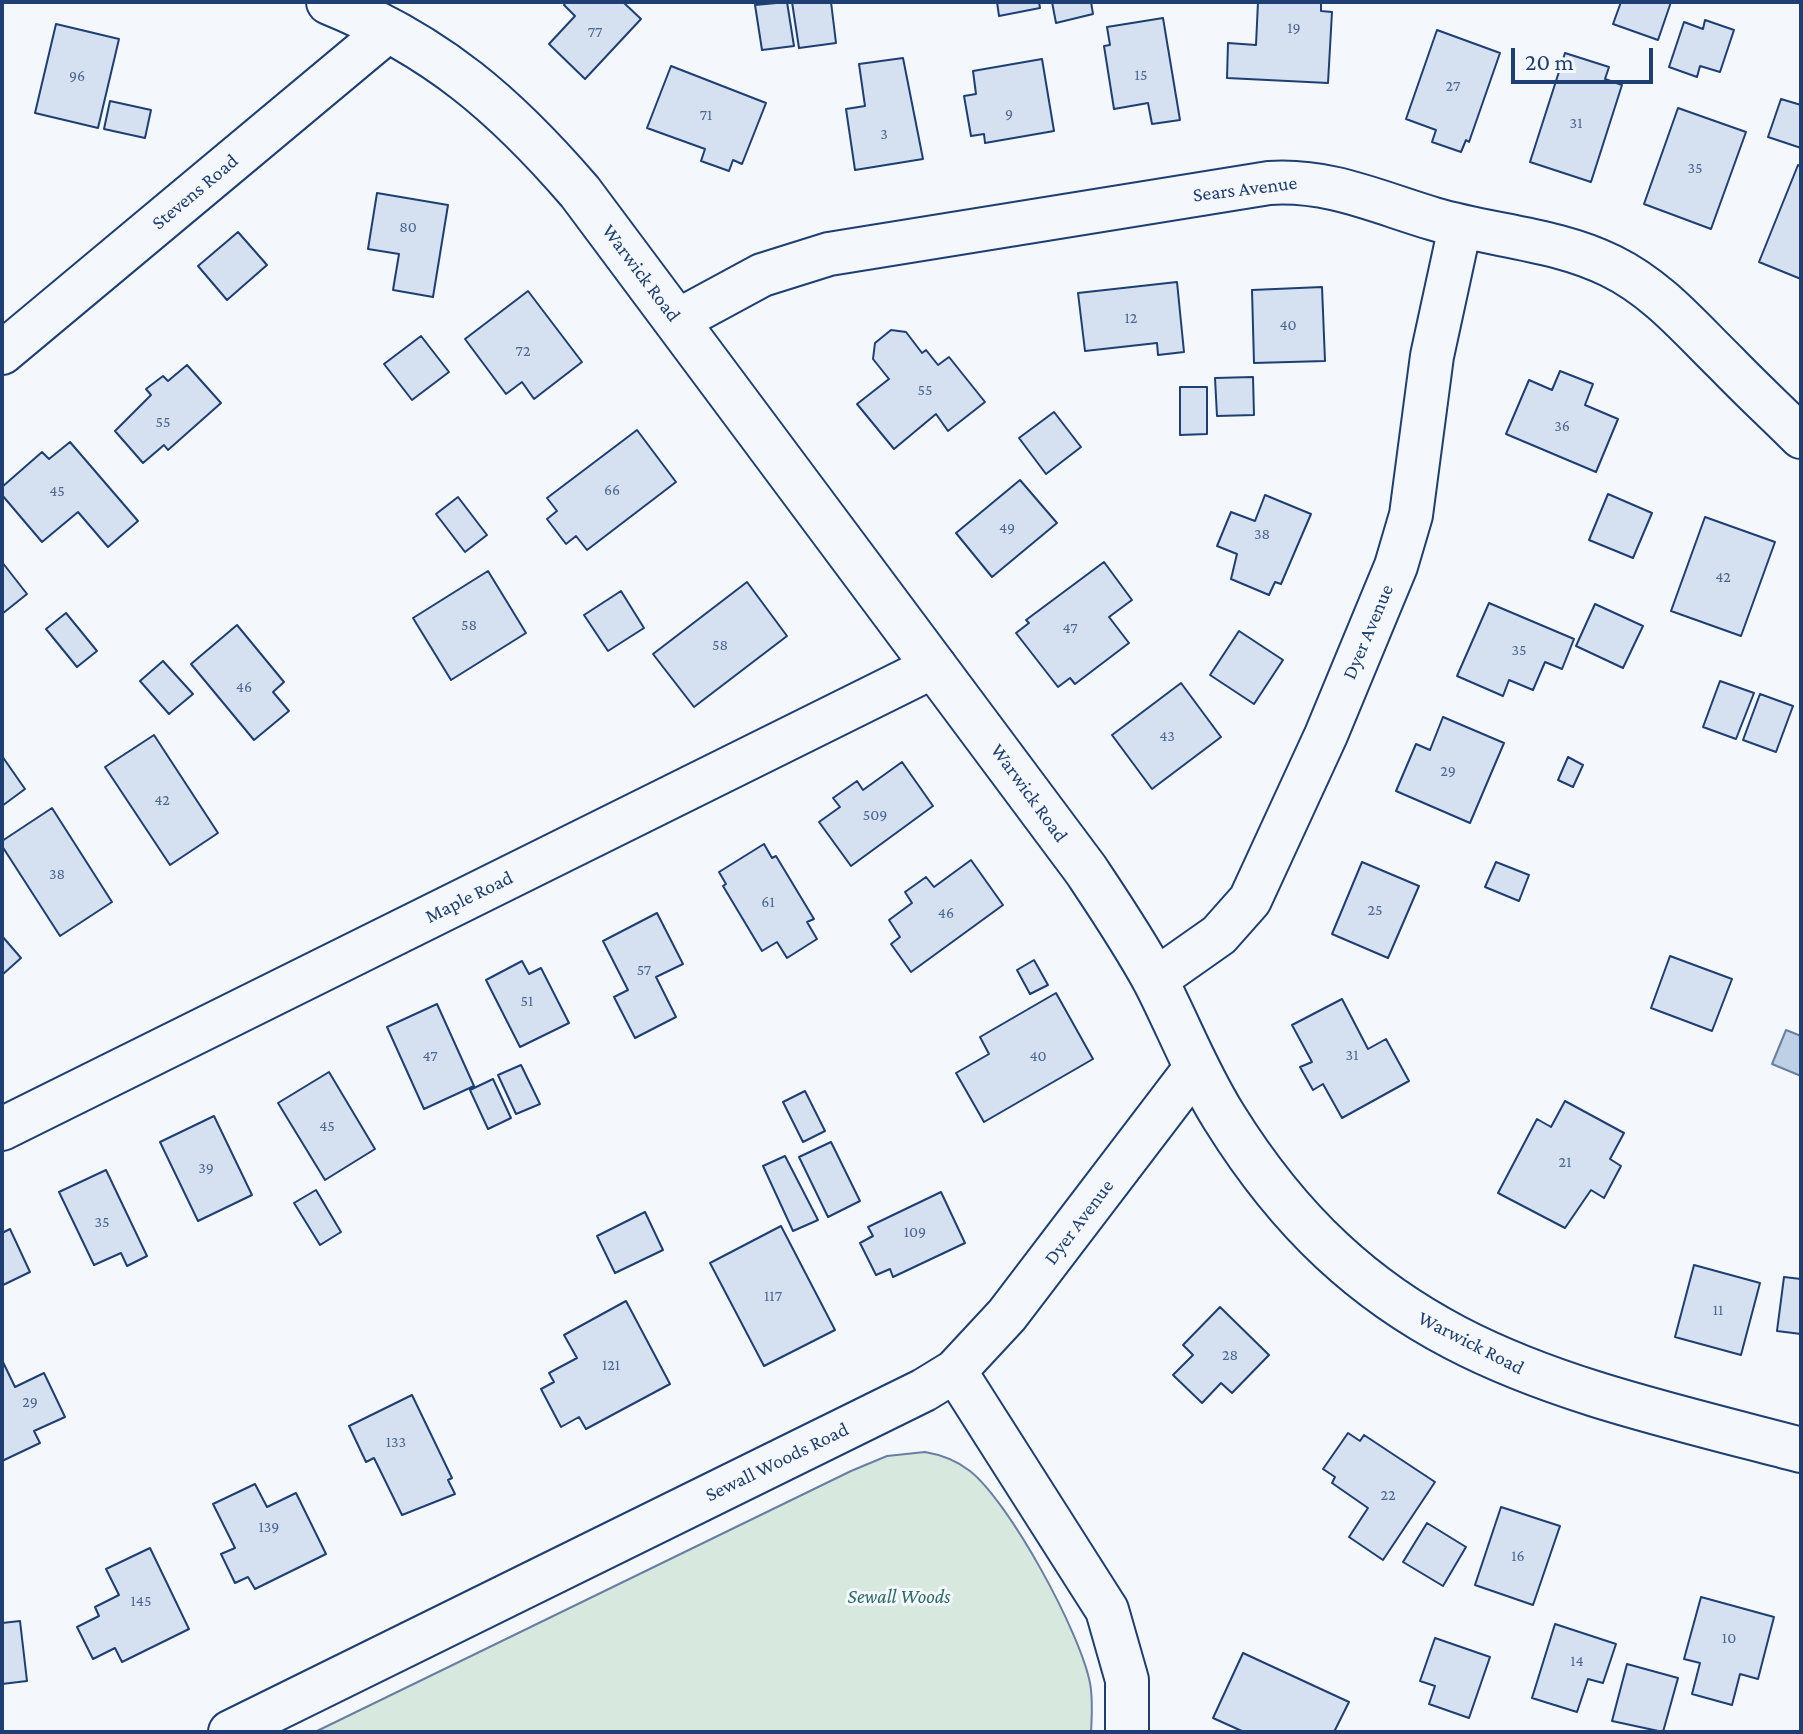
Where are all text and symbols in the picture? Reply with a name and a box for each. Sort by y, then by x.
house number: 19 [1287,18,1301,38]
house number: 77 [588,22,602,42]
scale bar [1515,32,1657,82]
text: 20 m [1525,48,1574,75]
house number: 15 [1135,65,1147,85]
house number: 96 [69,66,85,86]
house number: 27 [1446,76,1460,96]
house number: 9 [1005,104,1013,124]
house number: 71 [700,105,712,125]
house number: 31 [1570,113,1582,133]
house number: 3 [880,124,888,144]
street label: Stevens Road [147,149,243,235]
house number: 35 [1687,158,1703,178]
street label: Sears Avenue [1191,171,1299,207]
house number: 80 [399,217,417,237]
street label: Warwick Road [597,219,685,327]
house number: 12 [1125,308,1137,328]
house number: 40 [1279,315,1297,335]
house number: 72 [516,341,530,361]
house number: 55 [918,380,932,400]
house number: 55 [156,412,170,432]
house number: 36 [1554,416,1570,436]
house number: 66 [604,480,620,500]
house number: 45 [49,481,65,501]
house number: 49 [999,518,1015,538]
house number: 38 [1254,524,1270,544]
house number: 42 [1715,567,1731,587]
street label: Dyer Avenue [1337,581,1399,683]
house number: 58 [461,615,477,635]
house number: 47 [1062,618,1078,638]
house number: 58 [712,635,728,655]
house number: 35 [1511,640,1527,660]
house number: 46 [236,677,252,697]
house number: 43 [1159,726,1175,746]
street label: Warwick Road [985,739,1073,847]
house number: 29 [1440,761,1456,781]
house number: 42 [154,790,170,810]
house number: 509 [863,805,887,825]
house number: 38 [49,864,65,884]
street label: Maple Road [421,865,517,929]
house number: 61 [761,892,775,912]
house number: 25 [1367,900,1383,920]
house number: 46 [938,903,954,923]
house number: 57 [637,960,651,980]
house number: 51 [521,991,533,1011]
house number: 31 [1346,1045,1358,1065]
house number: 47 [422,1046,438,1066]
house number: 40 [1029,1046,1047,1066]
house number: 45 [319,1116,335,1136]
house number: 21 [1559,1152,1571,1172]
house number: 39 [198,1158,214,1178]
street label: Dyer Avenue [1039,1174,1119,1270]
house number: 35 [94,1212,110,1232]
house number: 109 [904,1222,926,1242]
house number: 117 [764,1286,782,1306]
house number: 11 [1713,1300,1723,1320]
street label: Warwick Road [1414,1306,1528,1380]
house number: 28 [1222,1345,1238,1365]
house number: 121 [602,1355,620,1375]
house number: 29 [22,1392,38,1412]
street label: Sewall Woods Road [702,1417,852,1507]
house number: 133 [386,1432,406,1452]
house number: 22 [1380,1485,1396,1505]
house number: 139 [259,1517,279,1537]
house number: 16 [1511,1546,1525,1566]
park label: Sewall Woods [848,1585,950,1609]
house number: 145 [131,1591,151,1611]
house number: 10 [1722,1628,1736,1648]
house number: 14 [1570,1651,1584,1671]

